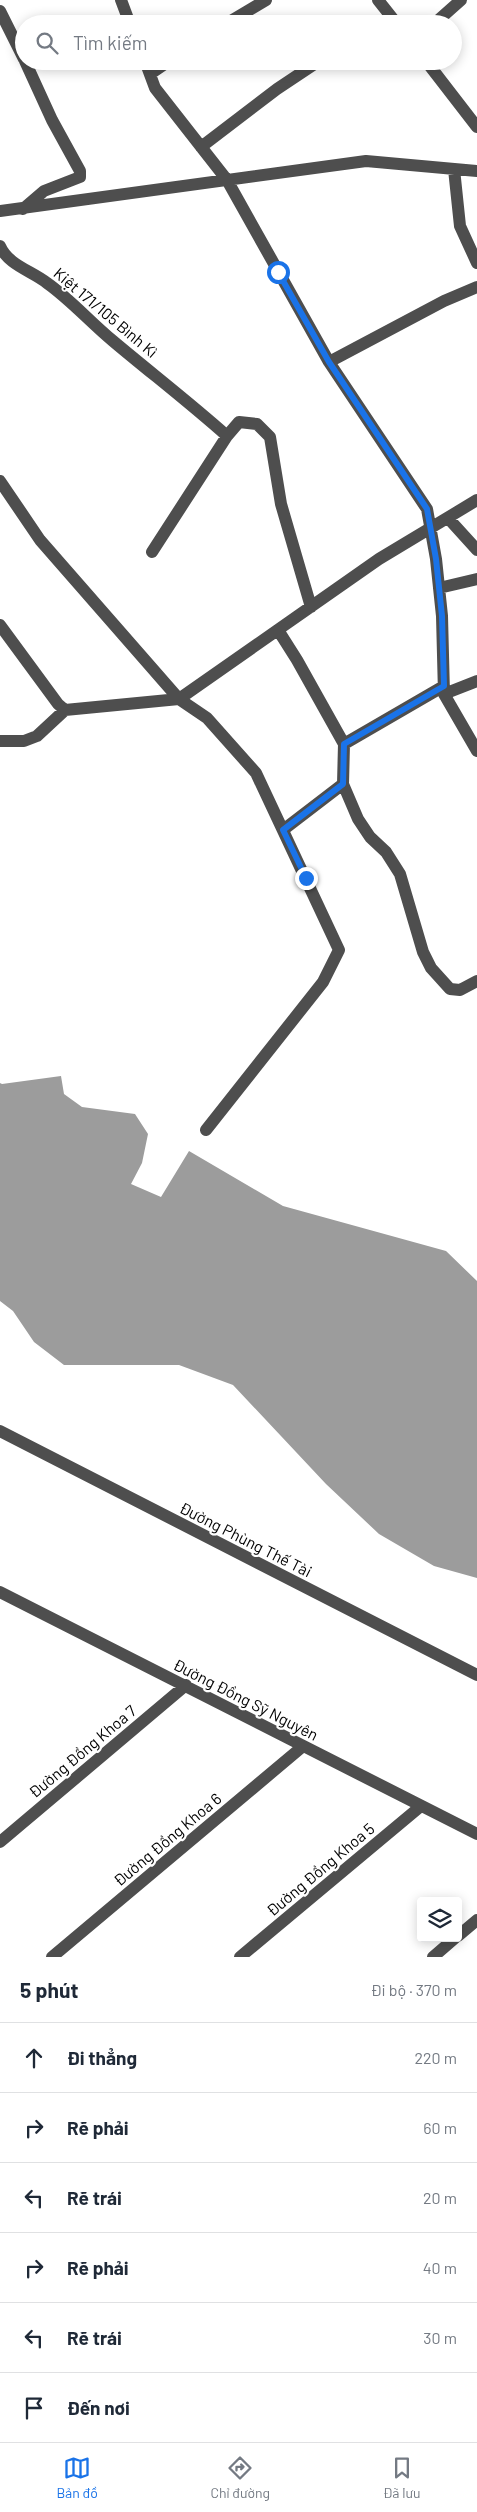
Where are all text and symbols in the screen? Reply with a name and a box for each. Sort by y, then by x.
search box [15,15,462,70]
icon: search [33,29,61,57]
text: Tìm kiếm [73,31,148,54]
route start [267,261,290,284]
street label: Kiệt 171/105 Bình Kì [50,263,162,361]
route end [295,867,318,890]
street label: Đường Phùng Thế Tài [177,1497,315,1581]
street label: Đường Đồng Sỹ Nguyên [170,1654,322,1744]
street label: Đường Đồng Khoa 7 [25,1700,140,1801]
street label: Đường Đồng Khoa 6 [109,1788,225,1890]
street label: Đường Đồng Khoa 5 [262,1818,378,1920]
map controls [417,1897,462,1942]
button: layers [417,1897,462,1942]
text: 5 phút [20,1977,78,2002]
text: Đi bộ · 370 m [371,1980,457,1999]
icon: ahead [20,2044,48,2072]
text: Đi thẳng [67,2046,137,2069]
text: 220 m [414,2048,457,2067]
icon: right [20,2114,48,2142]
text: Rẽ phải [67,2116,129,2139]
text: 60 m [423,2118,457,2137]
icon: left [20,2184,48,2212]
text: Rẽ trái [67,2186,122,2209]
text: 20 m [423,2188,457,2207]
icon: right [20,2254,48,2282]
text: Rẽ phải [67,2256,129,2279]
text: 40 m [423,2258,457,2277]
icon: left [20,2324,48,2352]
text: Rẽ trái [67,2326,122,2349]
text: 30 m [423,2328,457,2347]
icon: arrive [20,2394,48,2422]
text: Đến nơi [67,2396,130,2419]
tab: Bản đồ [56,2454,98,2501]
tab: Chỉ đường [211,2454,270,2501]
tab: Đã lưu [383,2454,421,2501]

